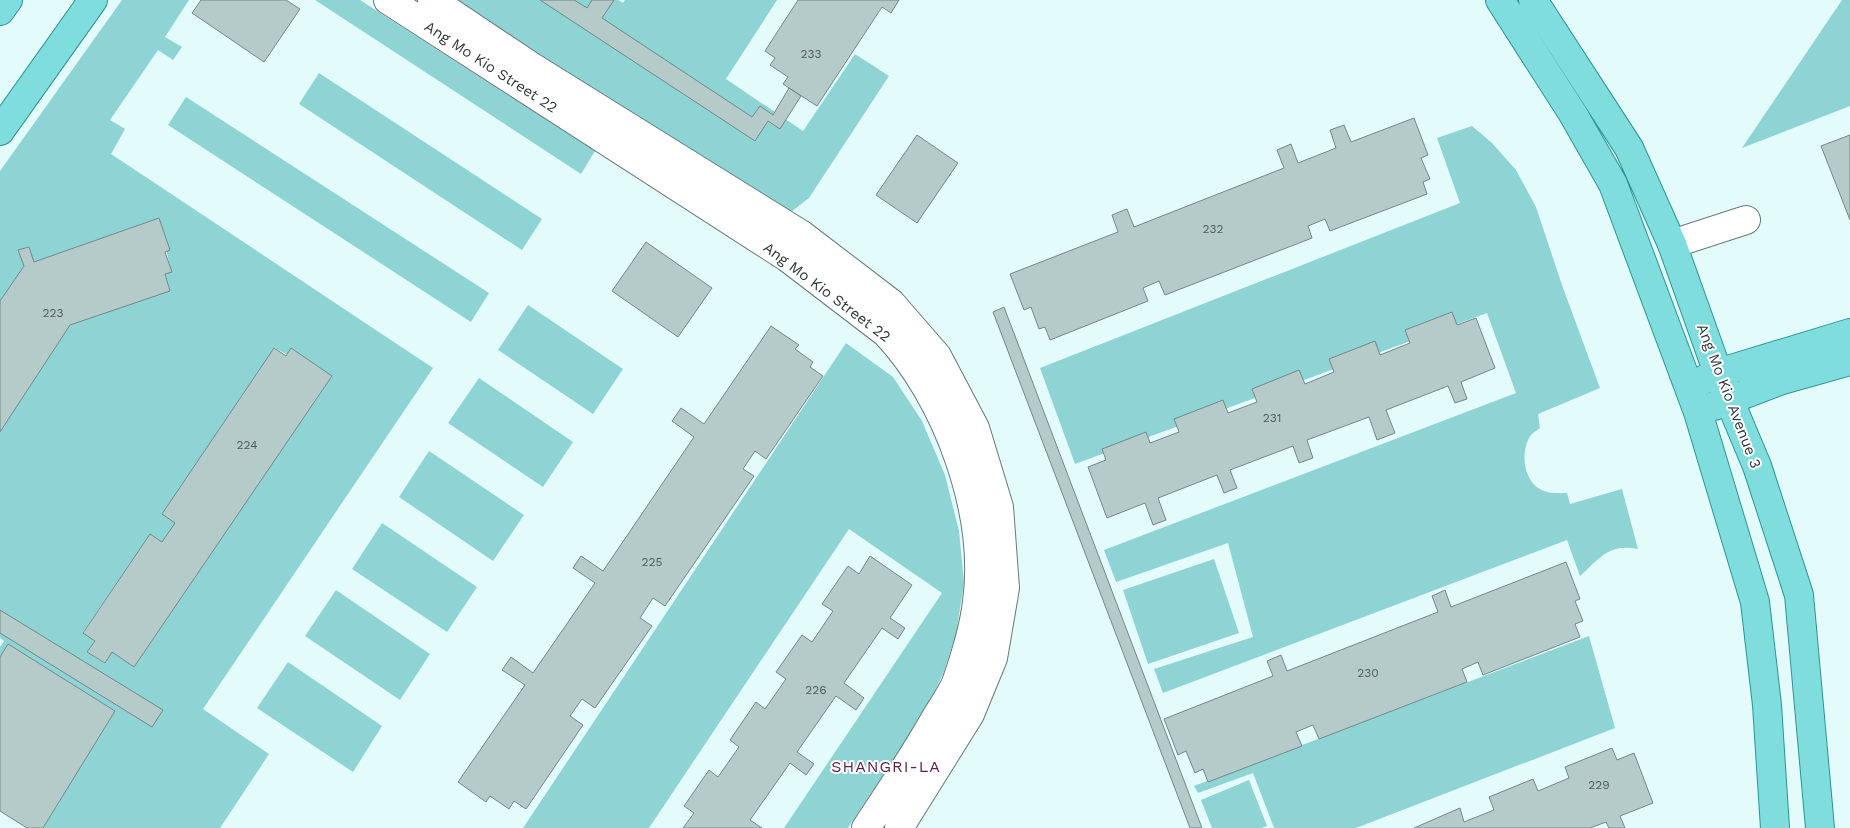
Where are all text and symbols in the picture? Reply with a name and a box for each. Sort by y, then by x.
street label: Ang Mo Kio Street 22 [421,17,561,117]
house number: 233 [801,47,822,61]
house number: 232 [1203,222,1224,236]
street label: Ang Mo Kio Street 22 [760,238,894,346]
house number: 223 [43,306,64,320]
street label: Ang Mo Kio Avenue 3 [1693,321,1765,471]
house number: 231 [1263,411,1281,425]
house number: 224 [237,438,257,452]
house number: 225 [642,555,662,569]
house number: 230 [1357,666,1379,680]
house number: 226 [805,683,827,697]
district label: SHANGRI-LA [831,757,941,776]
house number: 229 [1588,778,1610,792]

